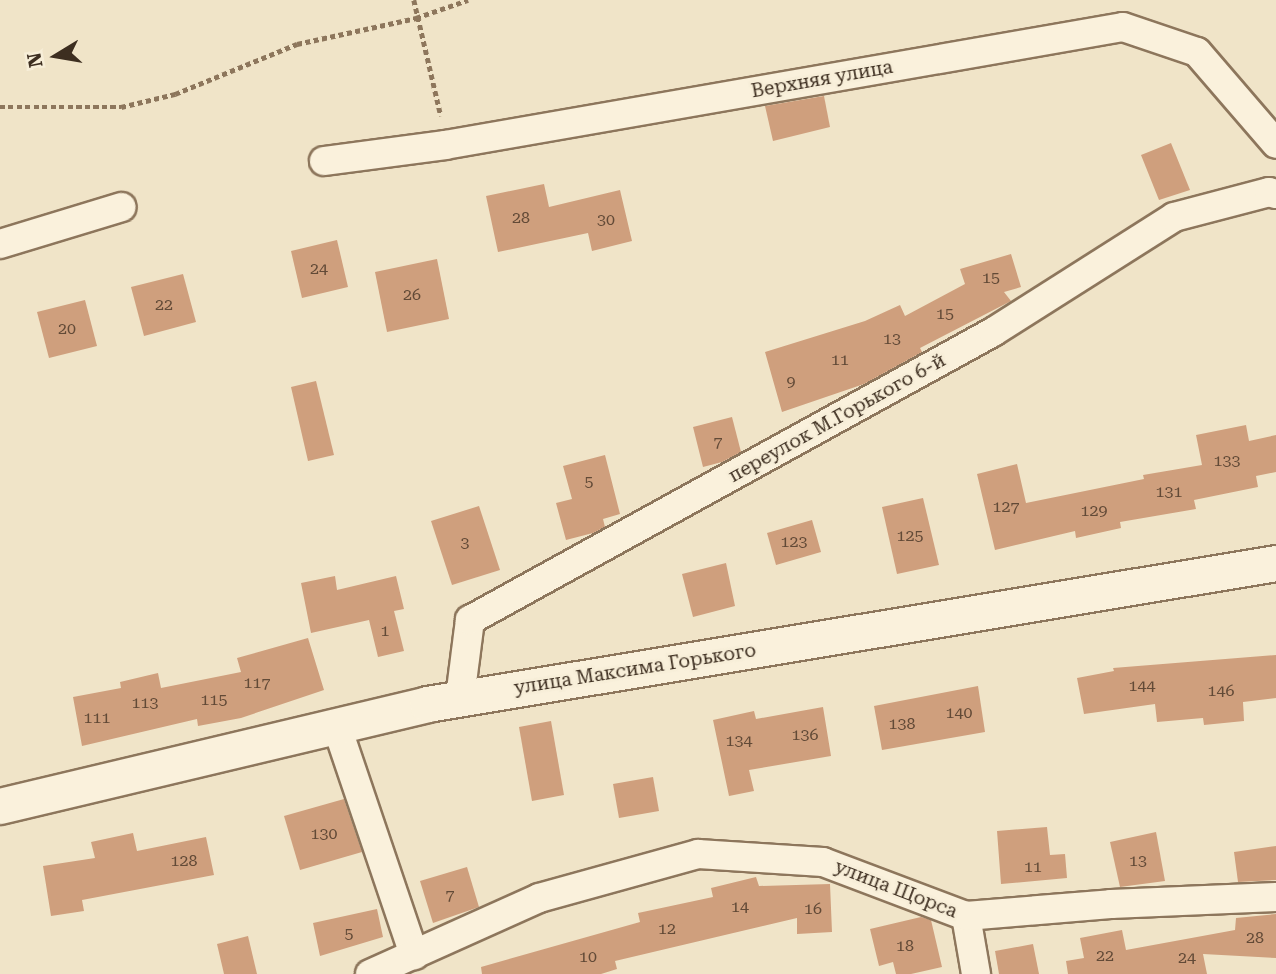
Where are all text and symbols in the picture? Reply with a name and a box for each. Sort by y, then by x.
north arrow [21,21,91,91]
text: N [22,51,48,69]
street label: Верхняя улица [749,55,895,103]
house number: 28 [512,208,530,228]
house number: 30 [597,210,615,230]
house number: 24 [310,259,328,279]
house number: 15 [982,268,1000,288]
house number: 26 [403,285,421,305]
house number: 22 [155,295,173,315]
house number: 15 [936,304,954,324]
house number: 20 [58,319,76,339]
house number: 13 [883,329,901,349]
street label: переулок М.Горького 6-й [725,349,949,487]
house number: 11 [831,350,849,370]
house number: 9 [787,372,795,392]
house number: 7 [714,432,722,452]
house number: 133 [1214,451,1240,471]
house number: 5 [585,472,593,492]
house number: 131 [1156,482,1182,502]
house number: 127 [993,497,1019,517]
house number: 129 [1081,501,1107,521]
house number: 125 [897,526,923,546]
house number: 123 [781,532,807,552]
house number: 3 [461,533,469,553]
house number: 1 [381,621,389,641]
street label: улица Максима Горького [512,639,758,699]
house number: 117 [244,673,270,693]
house number: 144 [1129,676,1155,696]
house number: 146 [1208,681,1234,701]
house number: 115 [201,690,227,710]
house number: 113 [132,693,158,713]
house number: 140 [946,703,972,723]
house number: 111 [84,708,110,728]
house number: 138 [889,714,915,734]
house number: 136 [792,725,818,745]
house number: 134 [726,731,752,751]
house number: 130 [311,824,337,844]
house number: 128 [171,851,197,871]
house number: 13 [1129,851,1147,871]
street label: улица Щорса [831,855,961,923]
house number: 11 [1024,857,1042,877]
house number: 7 [446,885,454,905]
house number: 14 [731,897,749,917]
house number: 16 [804,899,822,919]
house number: 12 [658,919,676,939]
house number: 5 [345,924,353,944]
house number: 28 [1246,928,1264,948]
house number: 18 [896,936,914,956]
house number: 22 [1096,946,1114,966]
house number: 10 [579,947,597,967]
house number: 24 [1178,948,1196,968]

